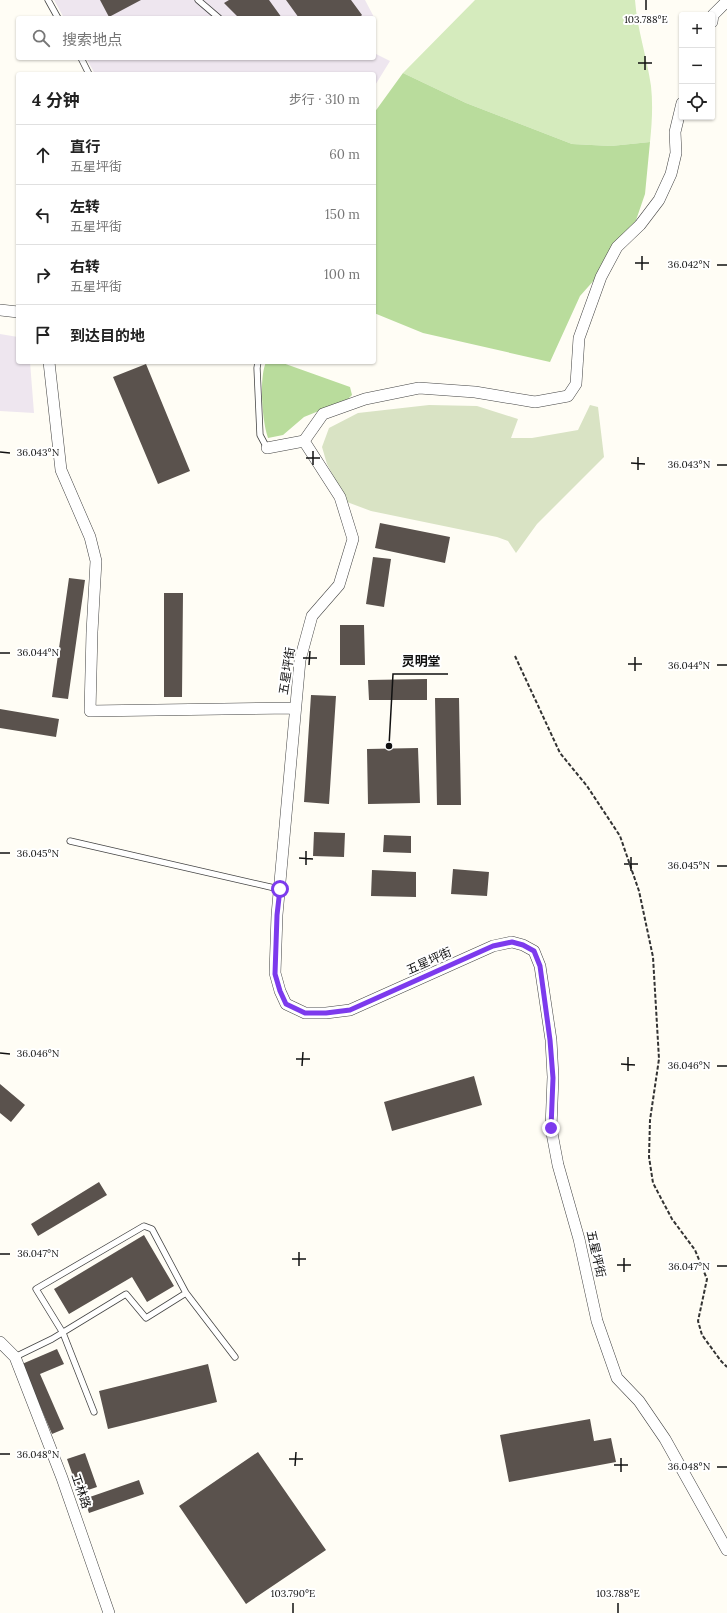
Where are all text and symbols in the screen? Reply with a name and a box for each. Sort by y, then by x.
map controls [679,12,715,120]
button: + [679,12,715,48]
text: 103.788°E [624,13,668,26]
search box [16,16,376,60]
icon: search [30,27,52,49]
text: 搜索地点 [62,30,122,49]
button: − [679,48,715,84]
button: locate [679,84,715,120]
text: 4 分钟 [32,89,80,111]
text: 步行 · 310 m [289,91,360,108]
text: 直行 [70,137,100,156]
icon: ahead [32,144,54,166]
text: 60 m [329,146,360,163]
text: 五星坪街 [70,158,122,175]
text: 左转 [70,197,100,216]
icon: left [32,204,54,226]
text: 150 m [325,206,360,223]
text: 五星坪街 [70,218,122,235]
text: 右转 [70,257,100,276]
text: 36.042°N [668,258,711,271]
icon: right [32,264,54,286]
text: 100 m [324,266,360,283]
text: 五星坪街 [70,278,122,295]
icon: arrive [32,324,54,346]
text: 到达目的地 [70,326,145,345]
text: 36.043°N [17,446,60,459]
text: 36.043°N [668,458,711,471]
text: 36.044°N [17,646,60,659]
street label: 五星坪街 [275,646,298,696]
callout: 灵明堂 [393,649,448,674]
text: 灵明堂 [401,653,441,670]
text: 36.044°N [668,659,711,672]
text: 36.045°N [17,847,60,860]
text: 36.045°N [668,859,711,872]
route start [271,880,289,898]
street label: 五星坪街 [404,944,454,977]
text: 36.046°N [17,1047,60,1060]
text: 36.046°N [668,1059,711,1072]
route end [542,1119,560,1137]
street label: 五星坪街 [584,1229,609,1279]
text: 36.047°N [17,1247,59,1260]
text: 36.047°N [668,1260,710,1273]
text: 36.048°N [17,1448,60,1461]
text: 36.048°N [668,1460,711,1473]
street label: 工林路 [69,1471,94,1510]
text: 103.790°E [271,1587,315,1600]
text: 103.788°E [596,1587,640,1600]

